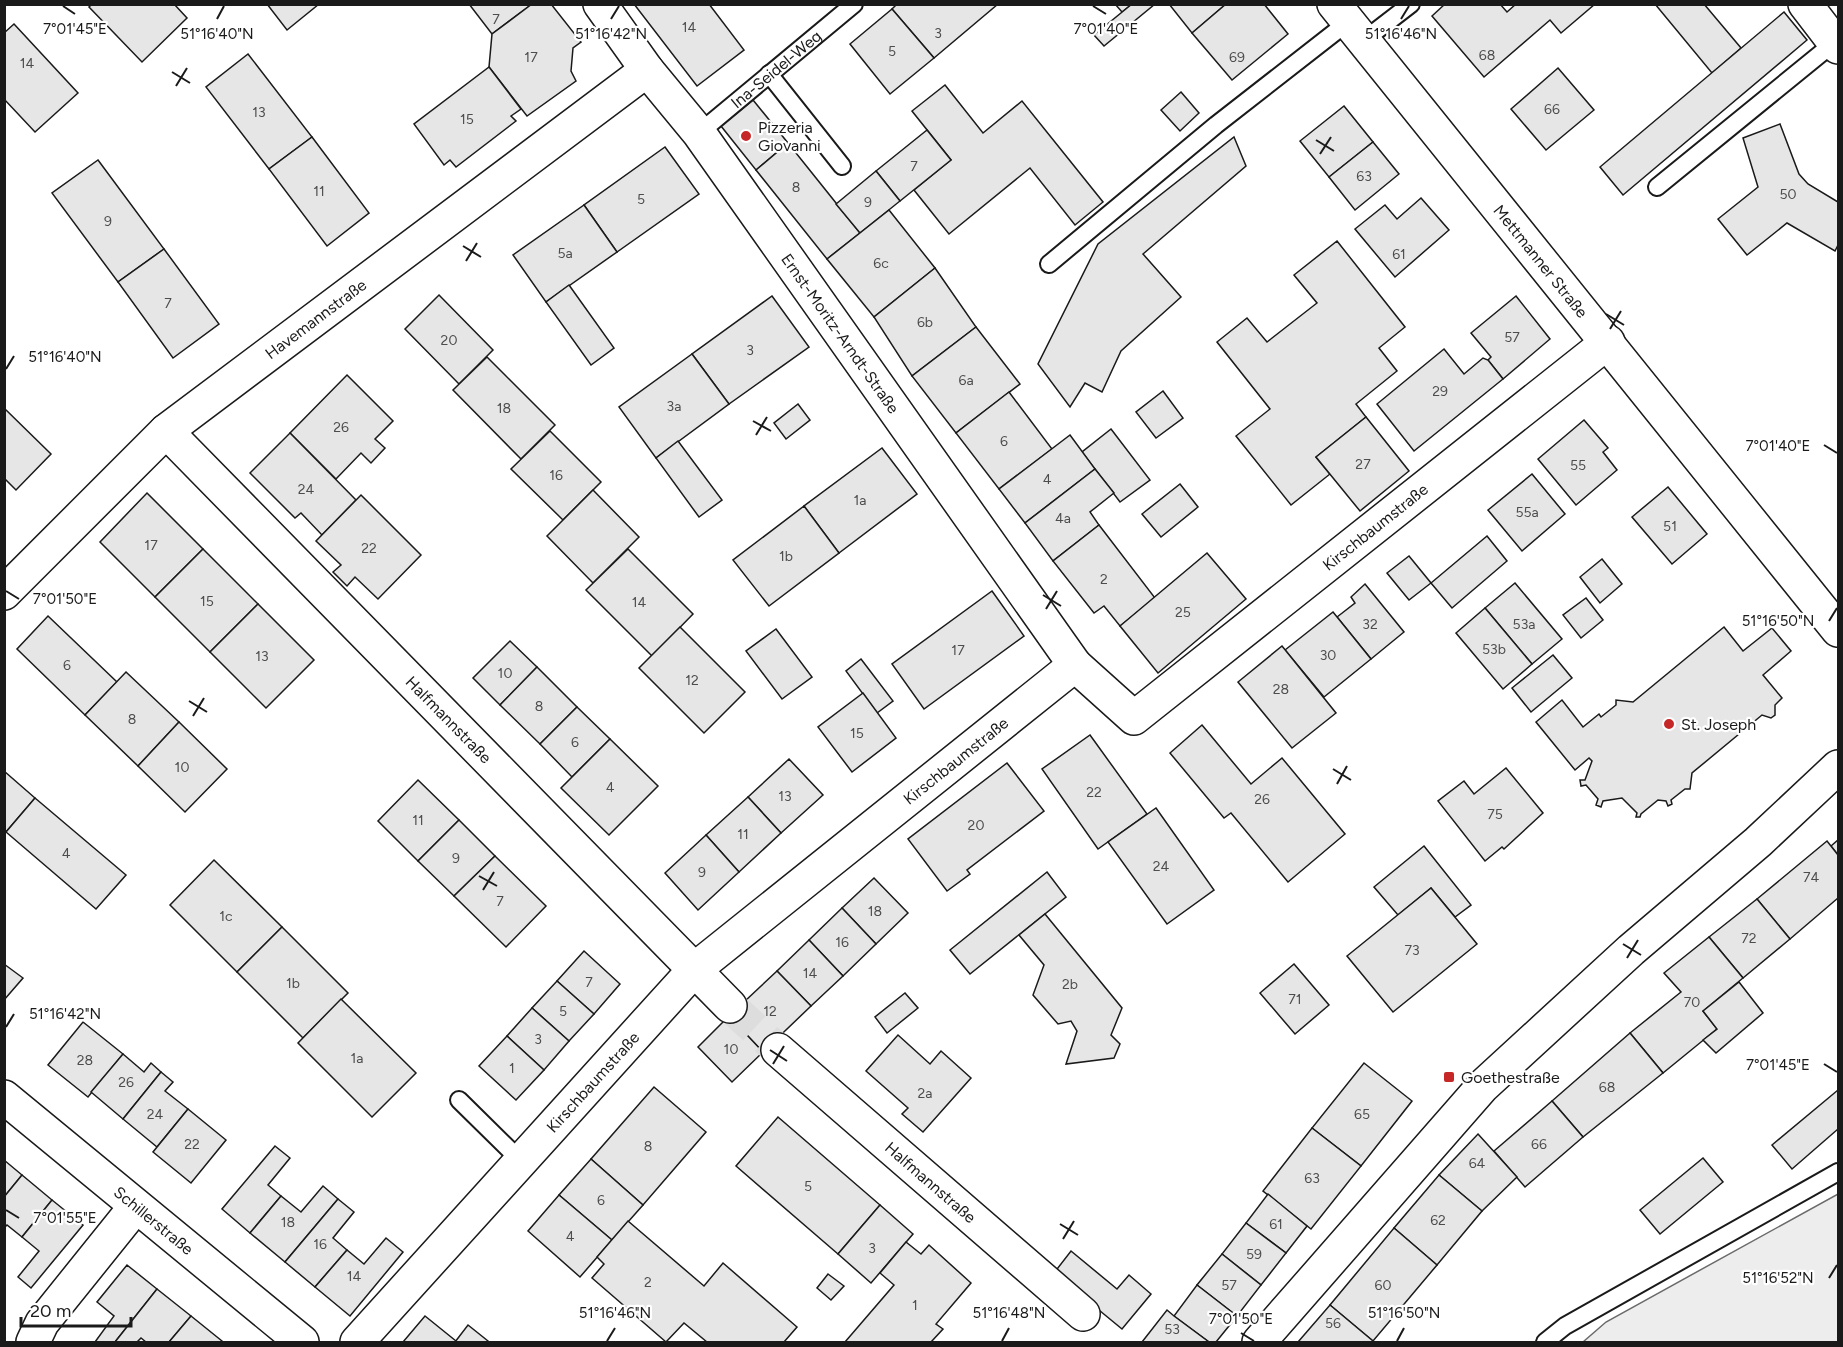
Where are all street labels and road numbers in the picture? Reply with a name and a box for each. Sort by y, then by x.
street label: Ina-Seidel-Weg [727,26,825,112]
street label: Mettmanner Straße [1490,201,1592,322]
street label: Ernst-Moritz-Arndt-Straße [778,250,904,417]
street label: Havemannstraße [261,275,370,363]
street label: Kirschbaumstraße [1319,479,1432,574]
street label: Halfmannstraße [402,672,496,767]
street label: Kirschbaumstraße [899,713,1012,808]
street label: Kirschbaumstraße [542,1028,643,1136]
street label: Halfmannstraße [881,1138,980,1227]
street label: Schillerstraße [110,1182,198,1259]

